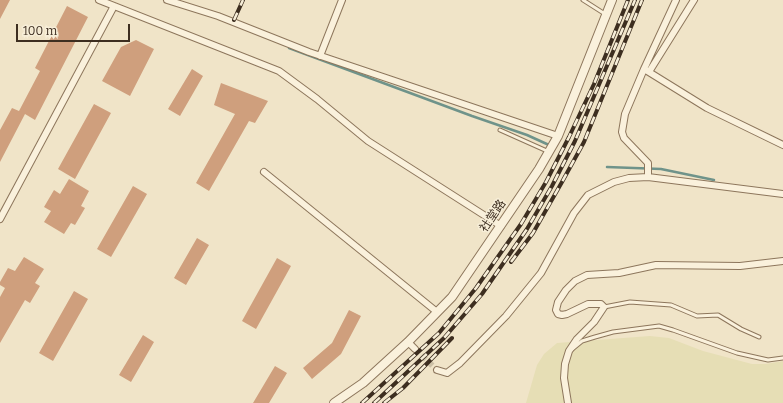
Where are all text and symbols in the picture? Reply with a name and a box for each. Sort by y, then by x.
scale bar [18,16,132,42]
text: 100 m [23,24,57,38]
street label: 社堂路 [477,197,509,235]

